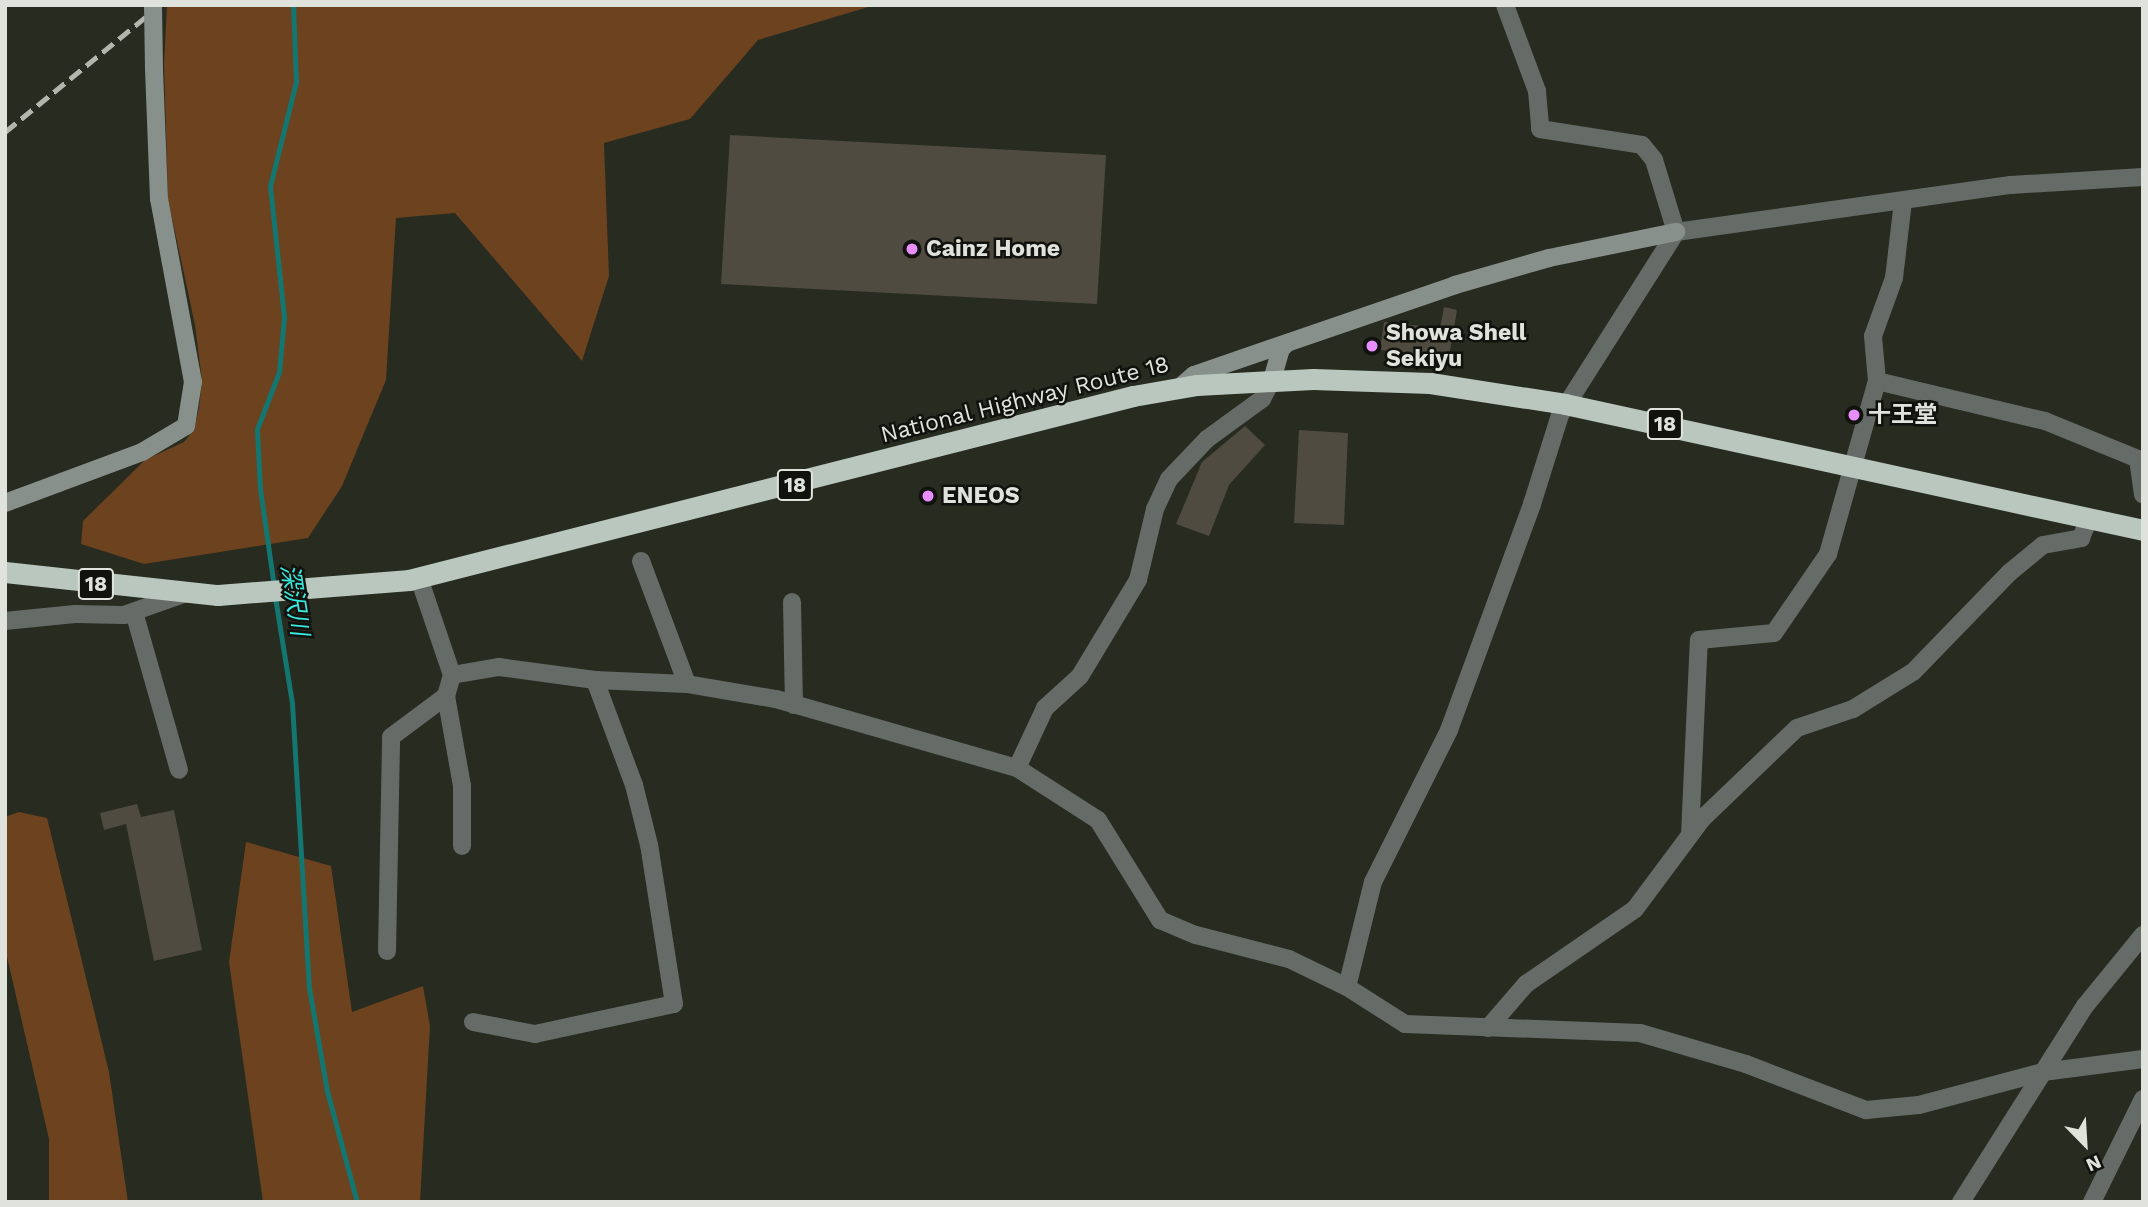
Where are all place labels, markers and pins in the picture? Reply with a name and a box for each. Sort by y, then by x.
place label: Cainz Home [926,235,1060,263]
marker: Cainz Home [904,241,920,257]
place label: Showa Shell Sekiyu [1386,319,1526,373]
marker: Showa Shell Sekiyu [1364,338,1380,354]
place label: 十王堂 [1868,401,1937,429]
marker: 十王堂 [1846,407,1862,423]
place label: ENEOS [942,482,1020,510]
marker: ENEOS [920,488,936,504]

